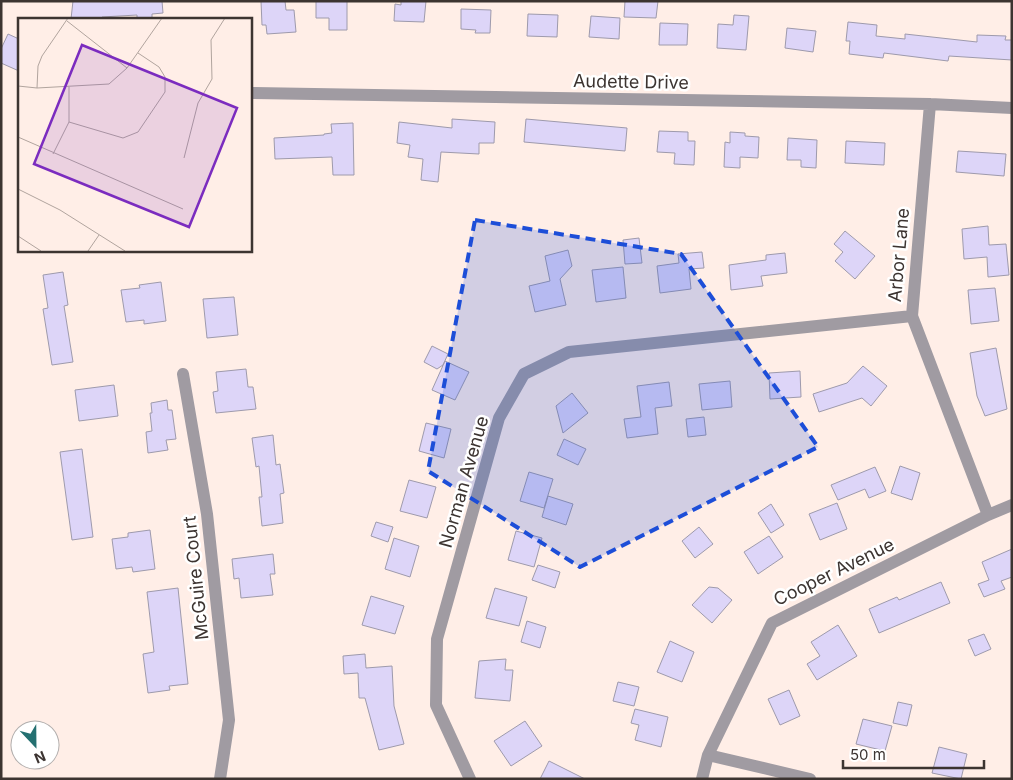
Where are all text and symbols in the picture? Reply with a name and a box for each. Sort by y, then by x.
inset map [18,18,251,251]
street label: Audette Drive [573,70,689,93]
street label: Arbor Lane [884,207,913,303]
street label: Norman Avenue [435,413,492,550]
street label: McGuire Court [179,515,212,641]
street label: Cooper Avenue [770,533,897,610]
north arrow [10,720,60,770]
scale bar [843,738,984,770]
text: 50 m [850,745,886,764]
text: N [32,748,48,767]

